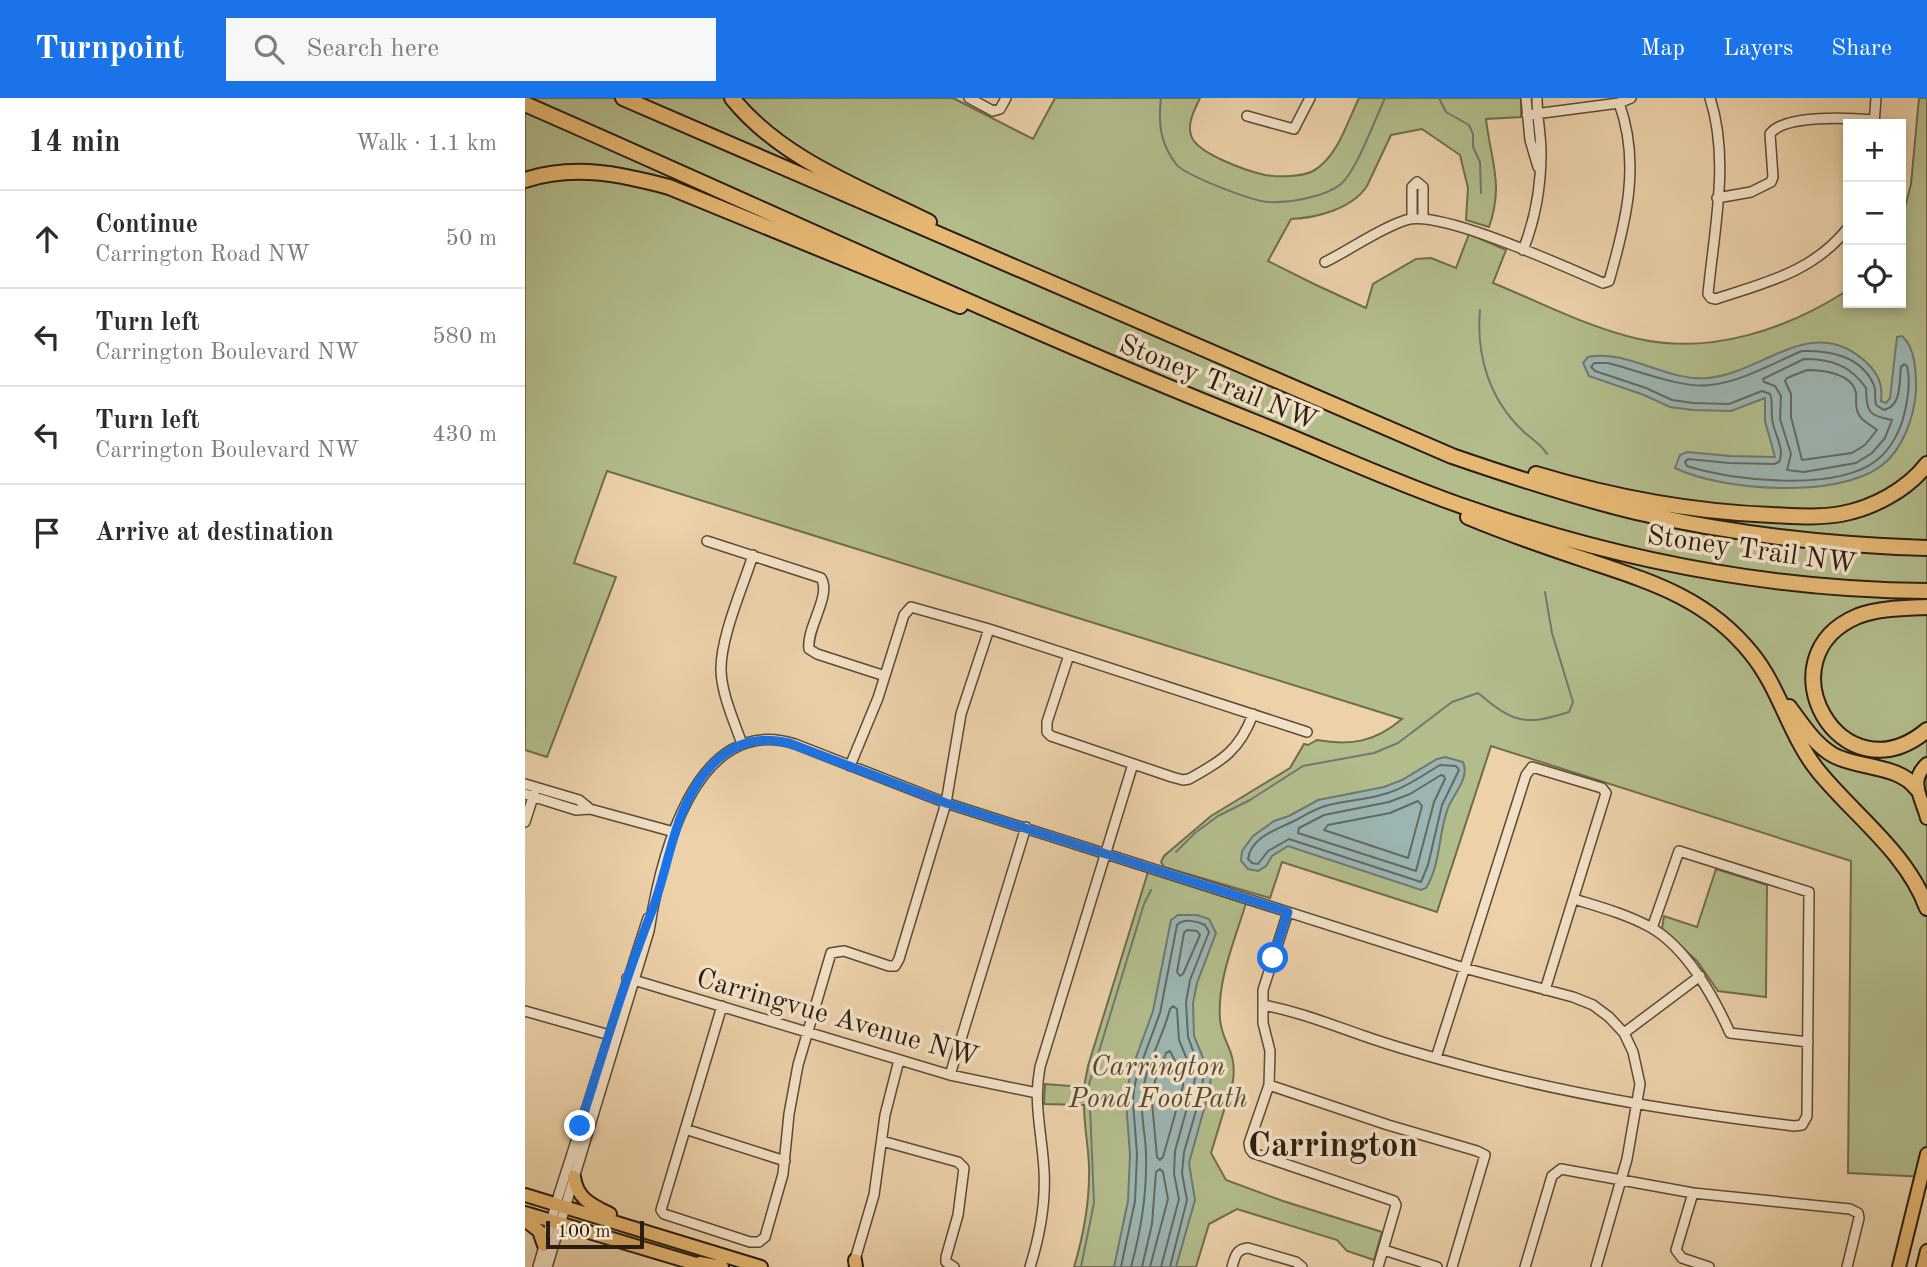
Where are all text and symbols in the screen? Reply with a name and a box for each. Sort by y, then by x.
search box [226,18,716,81]
icon: search [250,30,288,68]
text: Turnpoint [35,33,184,66]
text: Search here [306,36,439,62]
text: Map [1641,37,1685,61]
text: Layers [1723,37,1793,61]
text: Share [1831,37,1892,61]
map controls [1843,119,1906,308]
button: + [1843,119,1906,182]
text: 14 min [28,128,121,158]
text: Walk · 1.1 km [356,132,497,155]
button: − [1843,182,1906,245]
text: Continue [95,212,198,238]
icon: ahead [28,220,66,258]
text: 50 m [446,227,497,250]
text: Carrington Road NW [95,243,310,266]
button: locate [1843,245,1906,308]
text: Turn left [95,310,200,336]
icon: left [28,318,66,356]
text: 580 m [432,325,497,348]
street label: Stoney Trail NW [1115,331,1321,436]
text: Carrington Boulevard NW [95,341,359,364]
text: Turn left [95,408,200,434]
icon: left [28,416,66,454]
text: 430 m [432,423,497,446]
text: Carrington Boulevard NW [95,439,359,462]
icon: arrive [28,514,66,552]
text: Arrive at destination [95,520,334,546]
street label: Stoney Trail NW [1645,522,1858,580]
route start [1257,942,1288,973]
street label: Carringvue Avenue NW [693,965,982,1073]
park label: Carrington Pond FootPath [1067,1054,1248,1114]
route end [564,1110,595,1141]
district label: Carrington [1248,1129,1418,1164]
scale bar [546,1218,644,1250]
text: 100 m [557,1223,610,1242]

